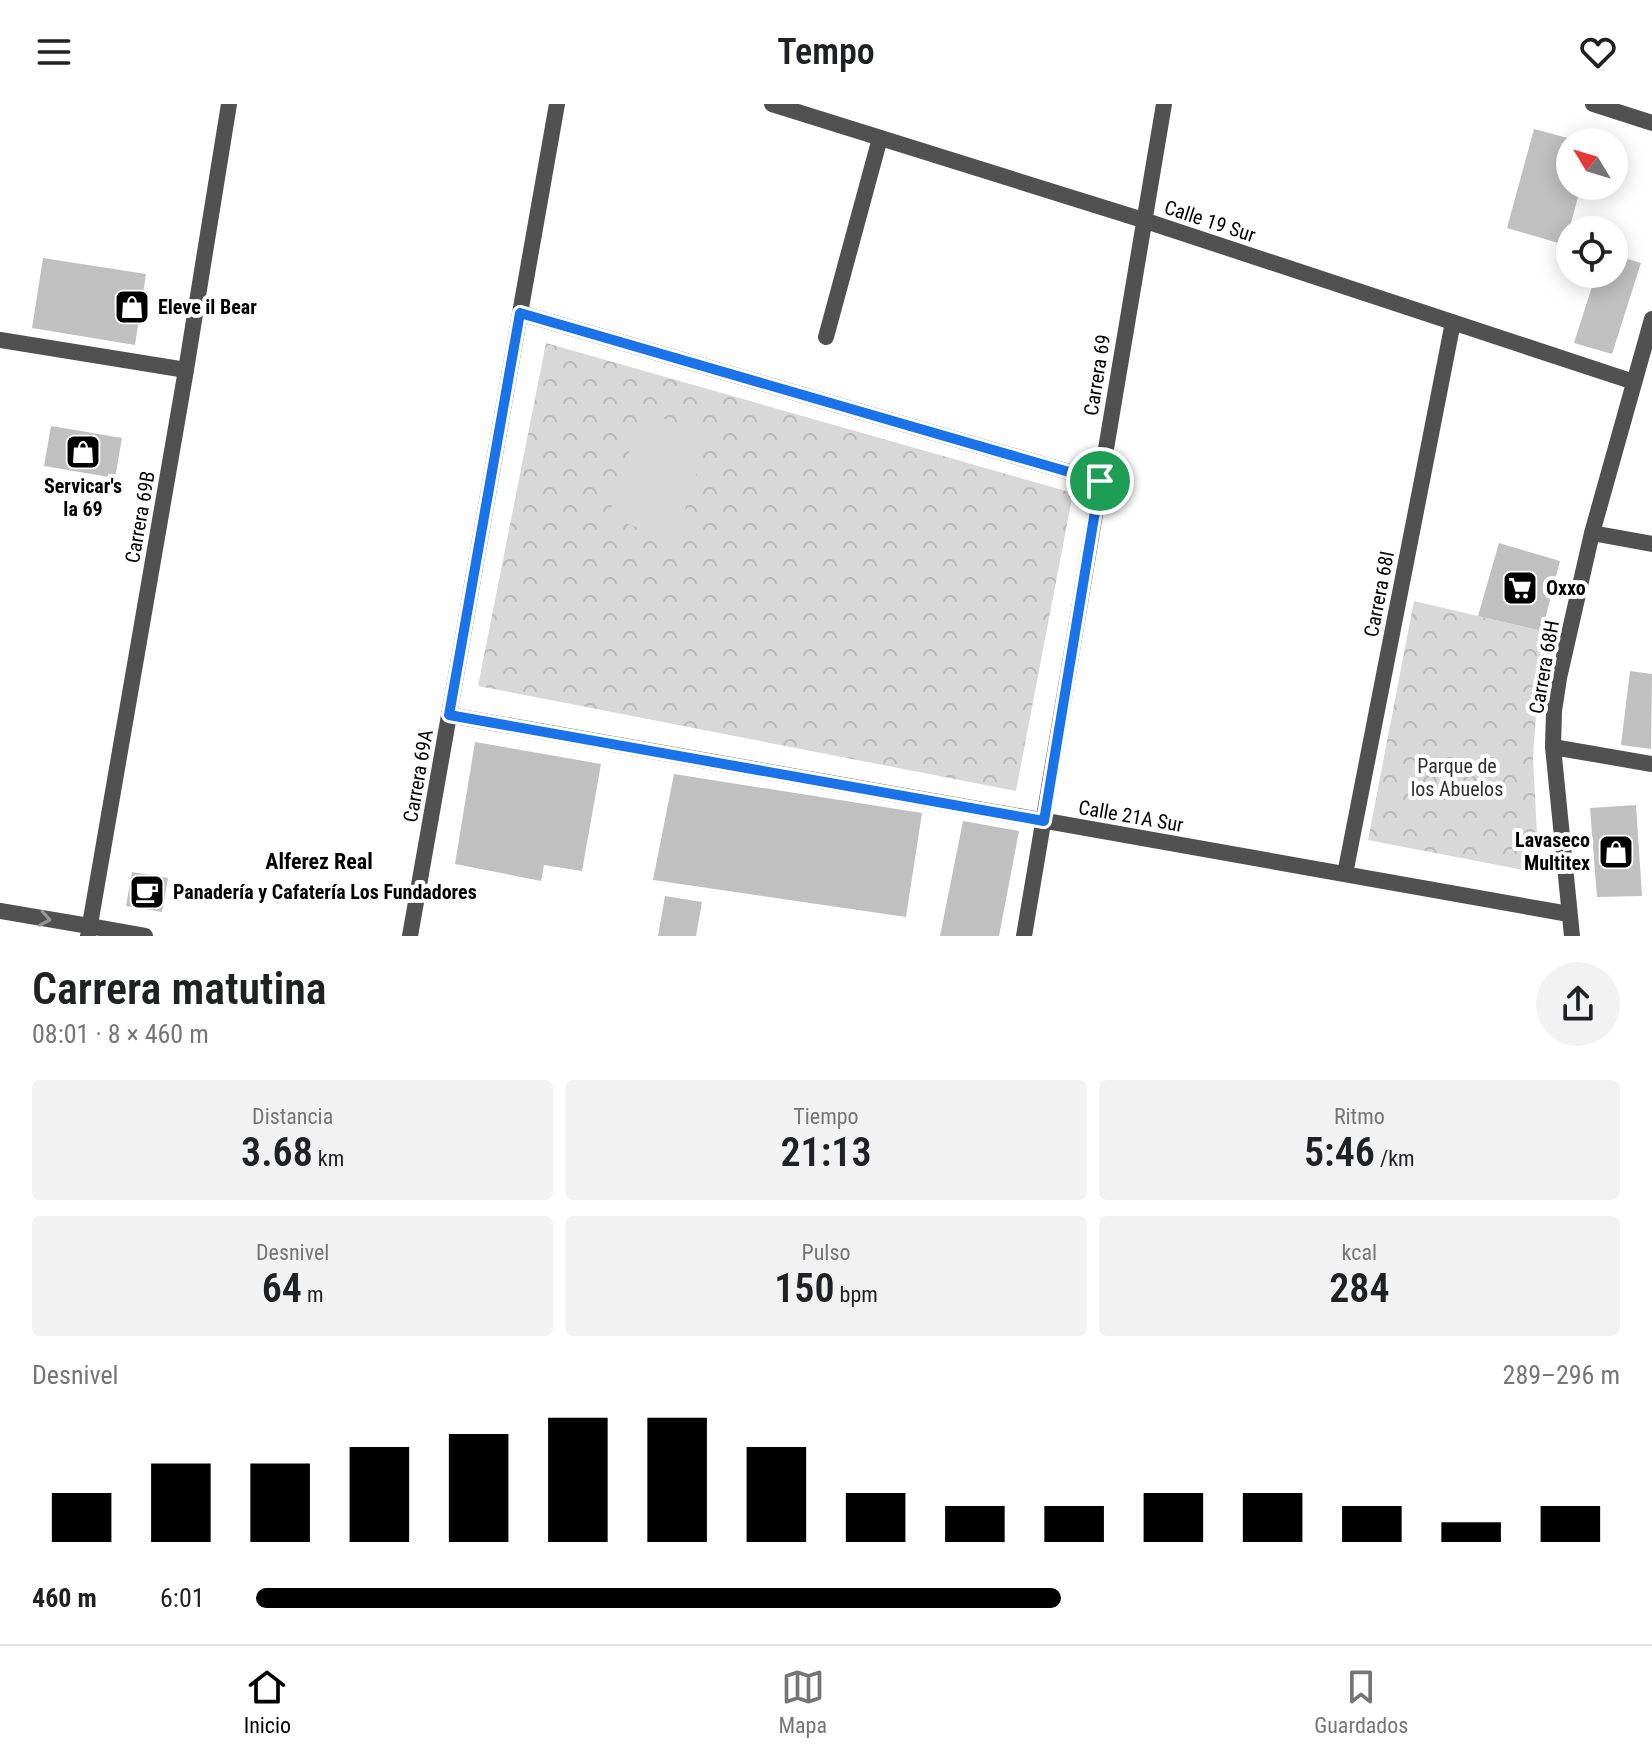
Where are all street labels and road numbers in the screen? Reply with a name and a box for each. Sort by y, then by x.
street label: Calle 19 Sur [1161,195,1259,247]
street label: Carrera 69 [1079,333,1115,417]
street label: Carrera 69B [120,469,160,565]
street label: Carrera 68I [1359,549,1399,639]
street label: Carrera 68H [1524,618,1564,716]
street label: Carrera 69A [398,727,438,824]
street label: Calle 21A Sur [1077,795,1185,837]

